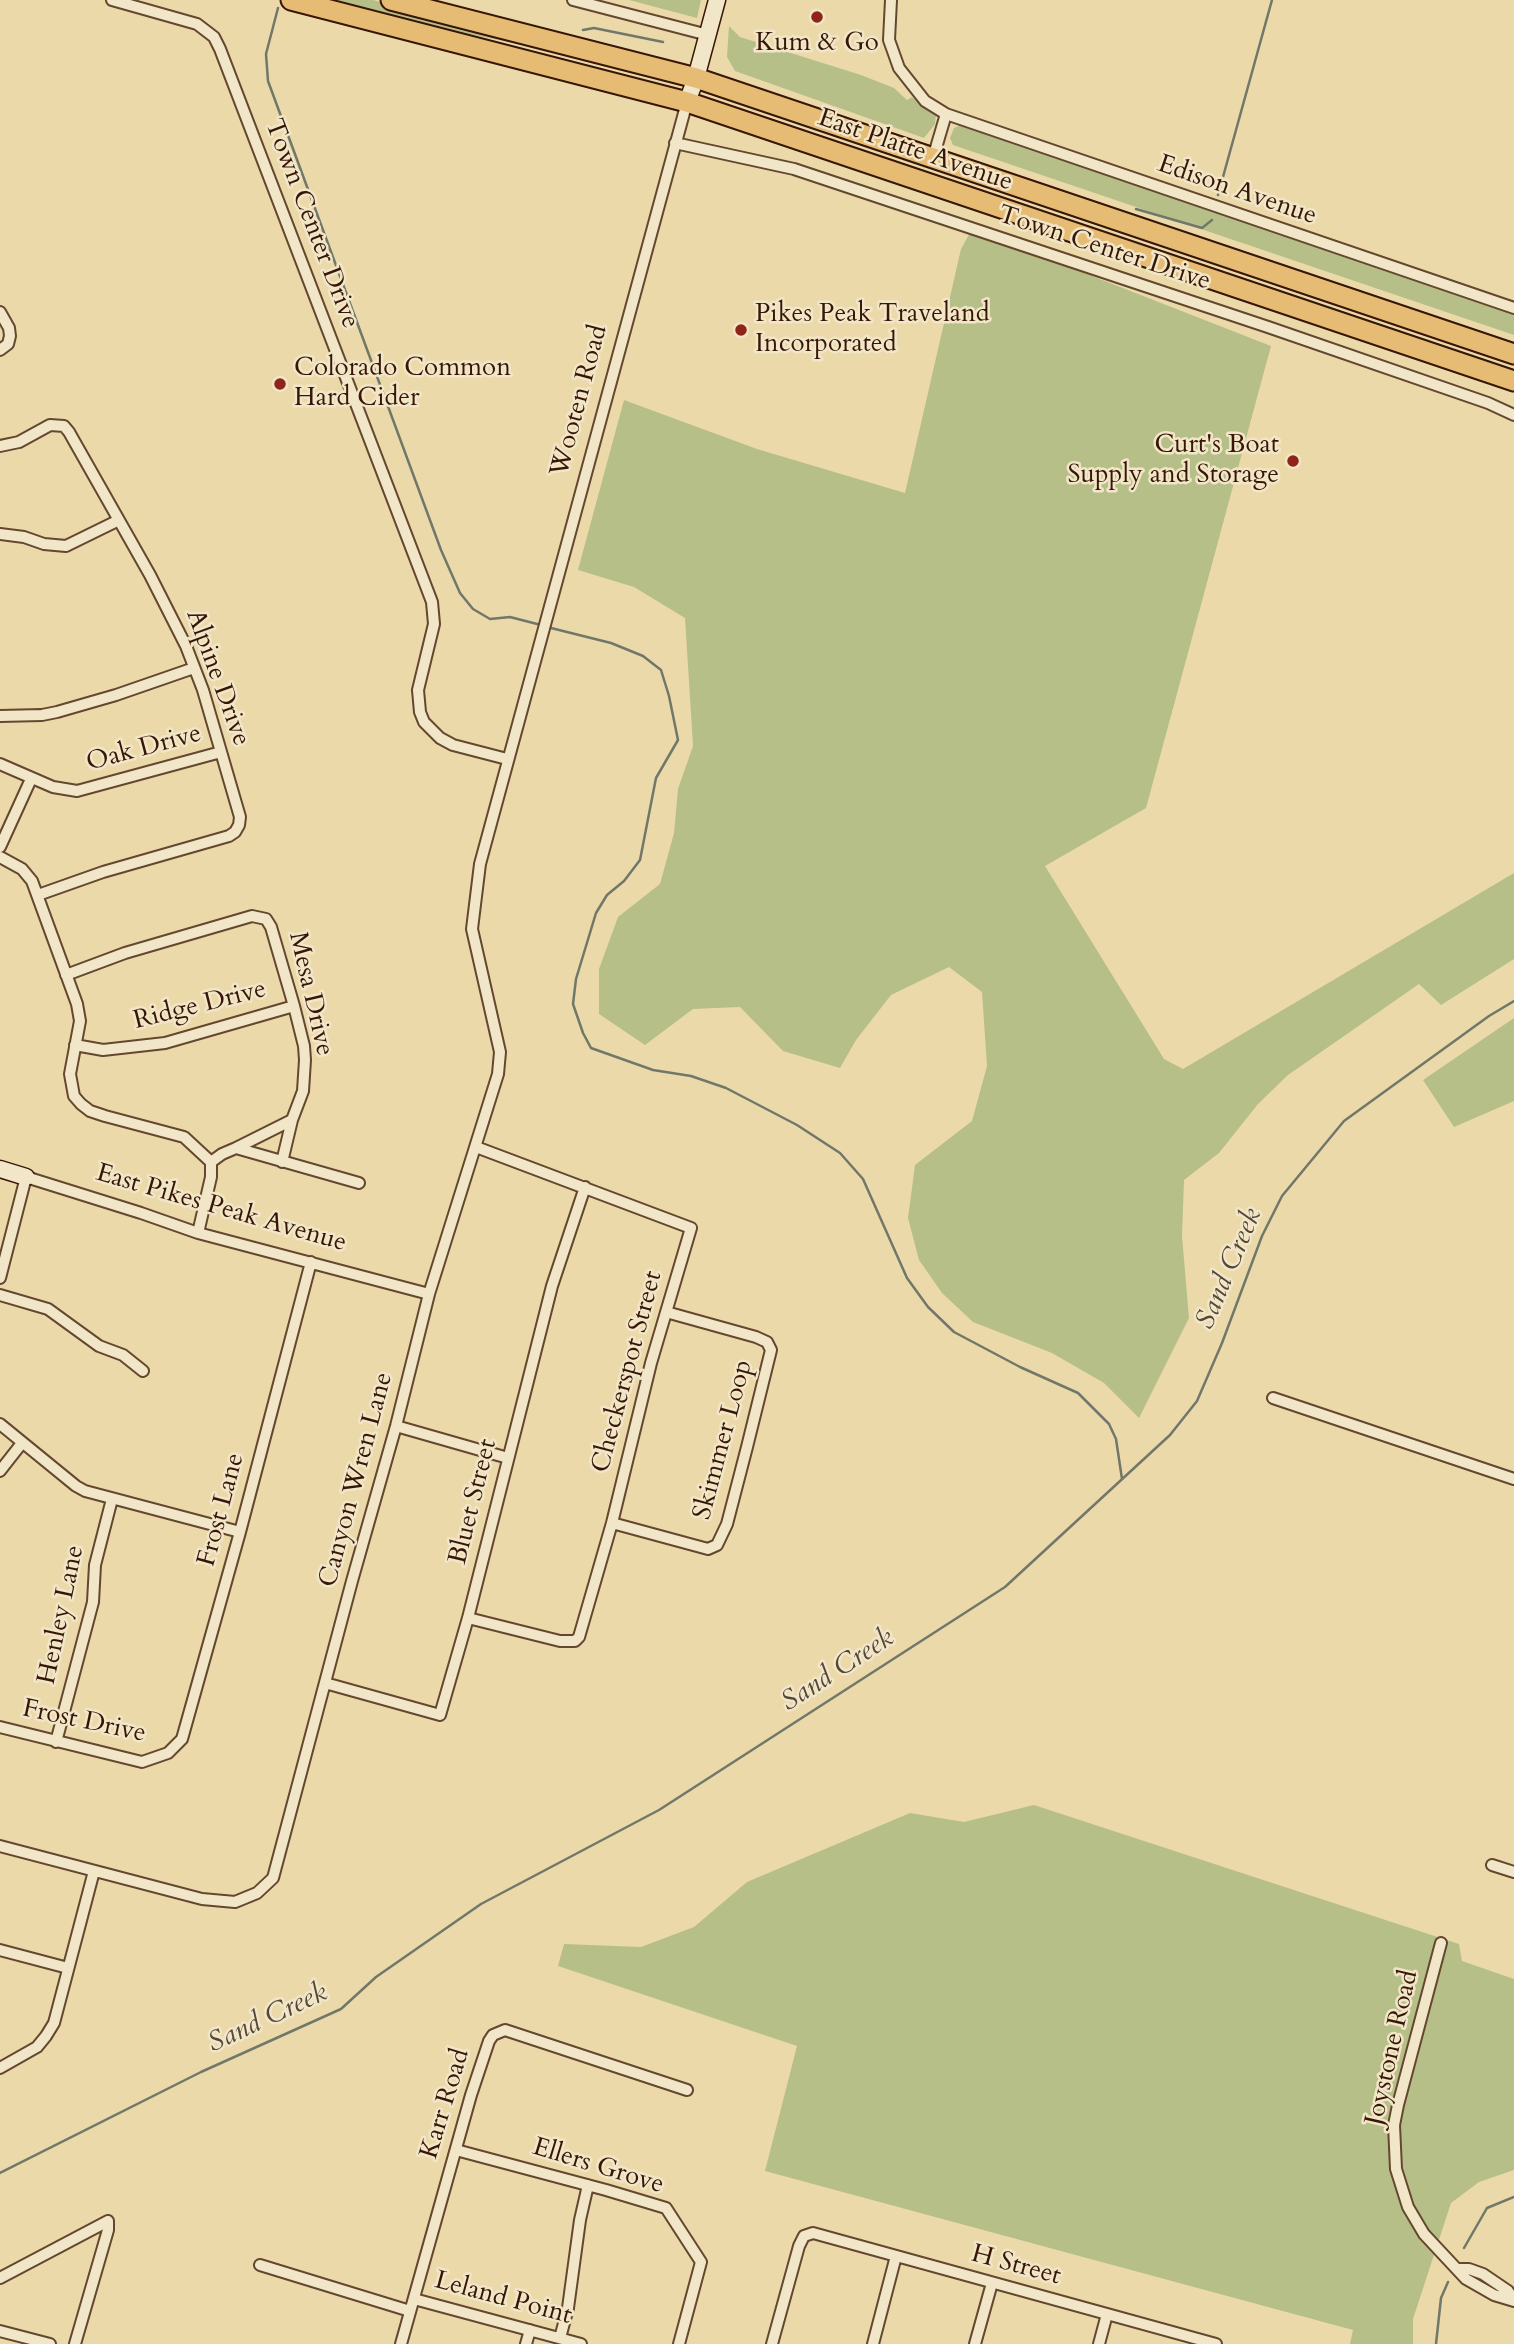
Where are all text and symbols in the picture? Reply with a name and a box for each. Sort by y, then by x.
marker: Kum & Go [809,9,825,25]
place label: Kum & Go [755,28,879,60]
street label: East Platte Avenue [814,103,1016,199]
street label: Town Center Drive [257,115,365,333]
street label: Edison Avenue [1153,149,1321,233]
street label: Town Center Drive [994,200,1214,298]
place label: Pikes Peak Traveland Incorporated [755,299,990,360]
street label: Wooten Road [545,322,615,480]
marker: Pikes Peak Traveland Incorporated [733,322,749,338]
place label: Colorado Common Hard Cider [294,353,511,414]
marker: Colorado Common Hard Cider [272,376,288,392]
place label: Curt's Boat Supply and Storage [1067,430,1279,492]
marker: Curt's Boat Supply and Storage [1285,453,1301,469]
street label: Alpine Drive [178,606,256,750]
street label: Oak Drive [83,719,205,779]
street label: Mesa Drive [281,929,339,1059]
street label: Ridge Drive [131,974,269,1038]
street label: East Pikes Peak Avenue [92,1158,350,1260]
water label: Sand Creek [1190,1204,1270,1334]
street label: Checkerspot Street [586,1268,670,1476]
street label: Skimmer Loop [688,1357,760,1523]
street label: Canyon Wren Lane [313,1369,401,1591]
street label: Bluet Street [443,1436,505,1568]
street label: Frost Lane [192,1450,252,1570]
street label: Henley Lane [32,1543,92,1687]
water label: Sand Creek [775,1622,901,1720]
street label: Frost Drive [20,1694,148,1750]
street label: Joystone Road [1360,1967,1426,2129]
water label: Sand Creek [203,1977,333,2061]
street label: Karr Road [414,2045,478,2163]
street label: Ellers Grove [529,2132,667,2202]
street label: H Street [968,2239,1064,2293]
street label: Leland Point [431,2266,575,2332]

